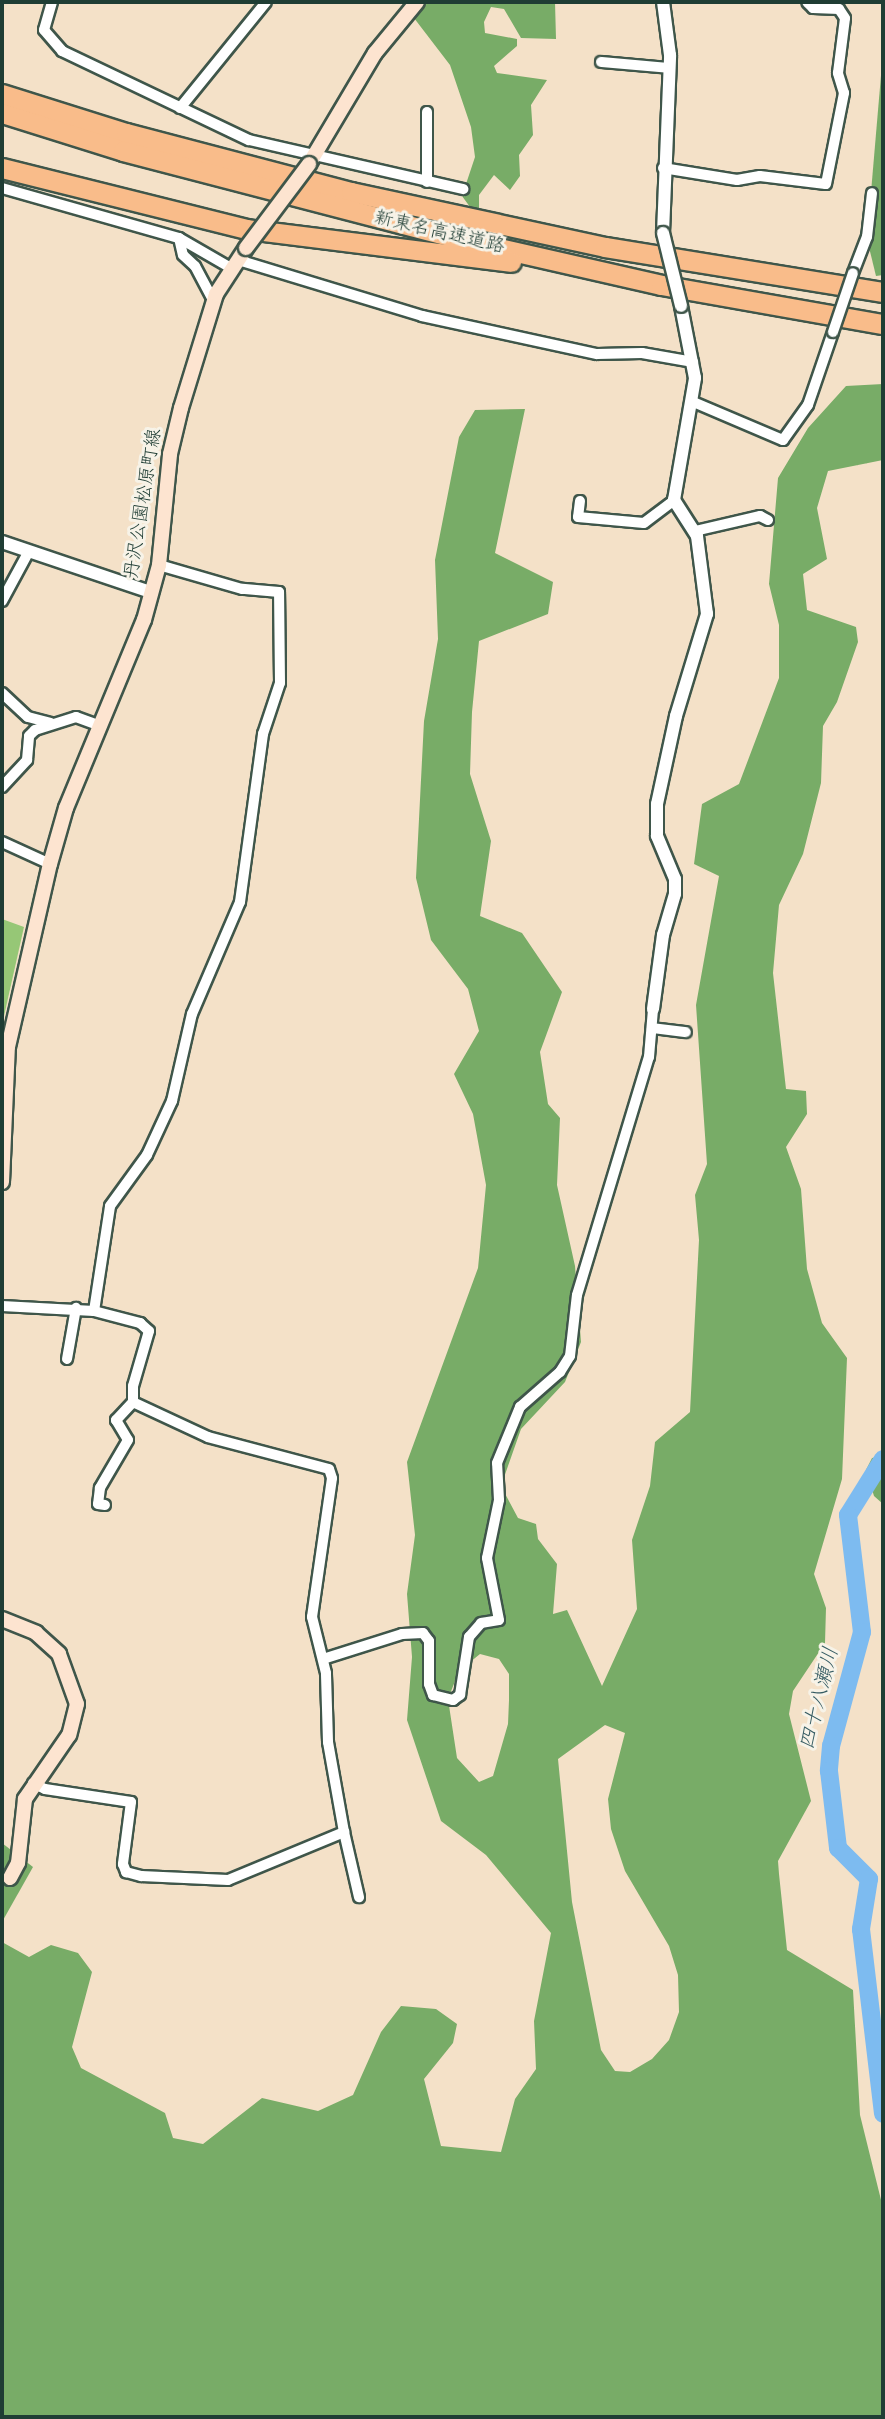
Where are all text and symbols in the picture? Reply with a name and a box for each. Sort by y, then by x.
street label: 新東名高速道路 [372,208,506,260]
street label: 丹沢公園松原町線 [122,427,168,581]
water label: 四十八瀬川 [797,1645,847,1753]

